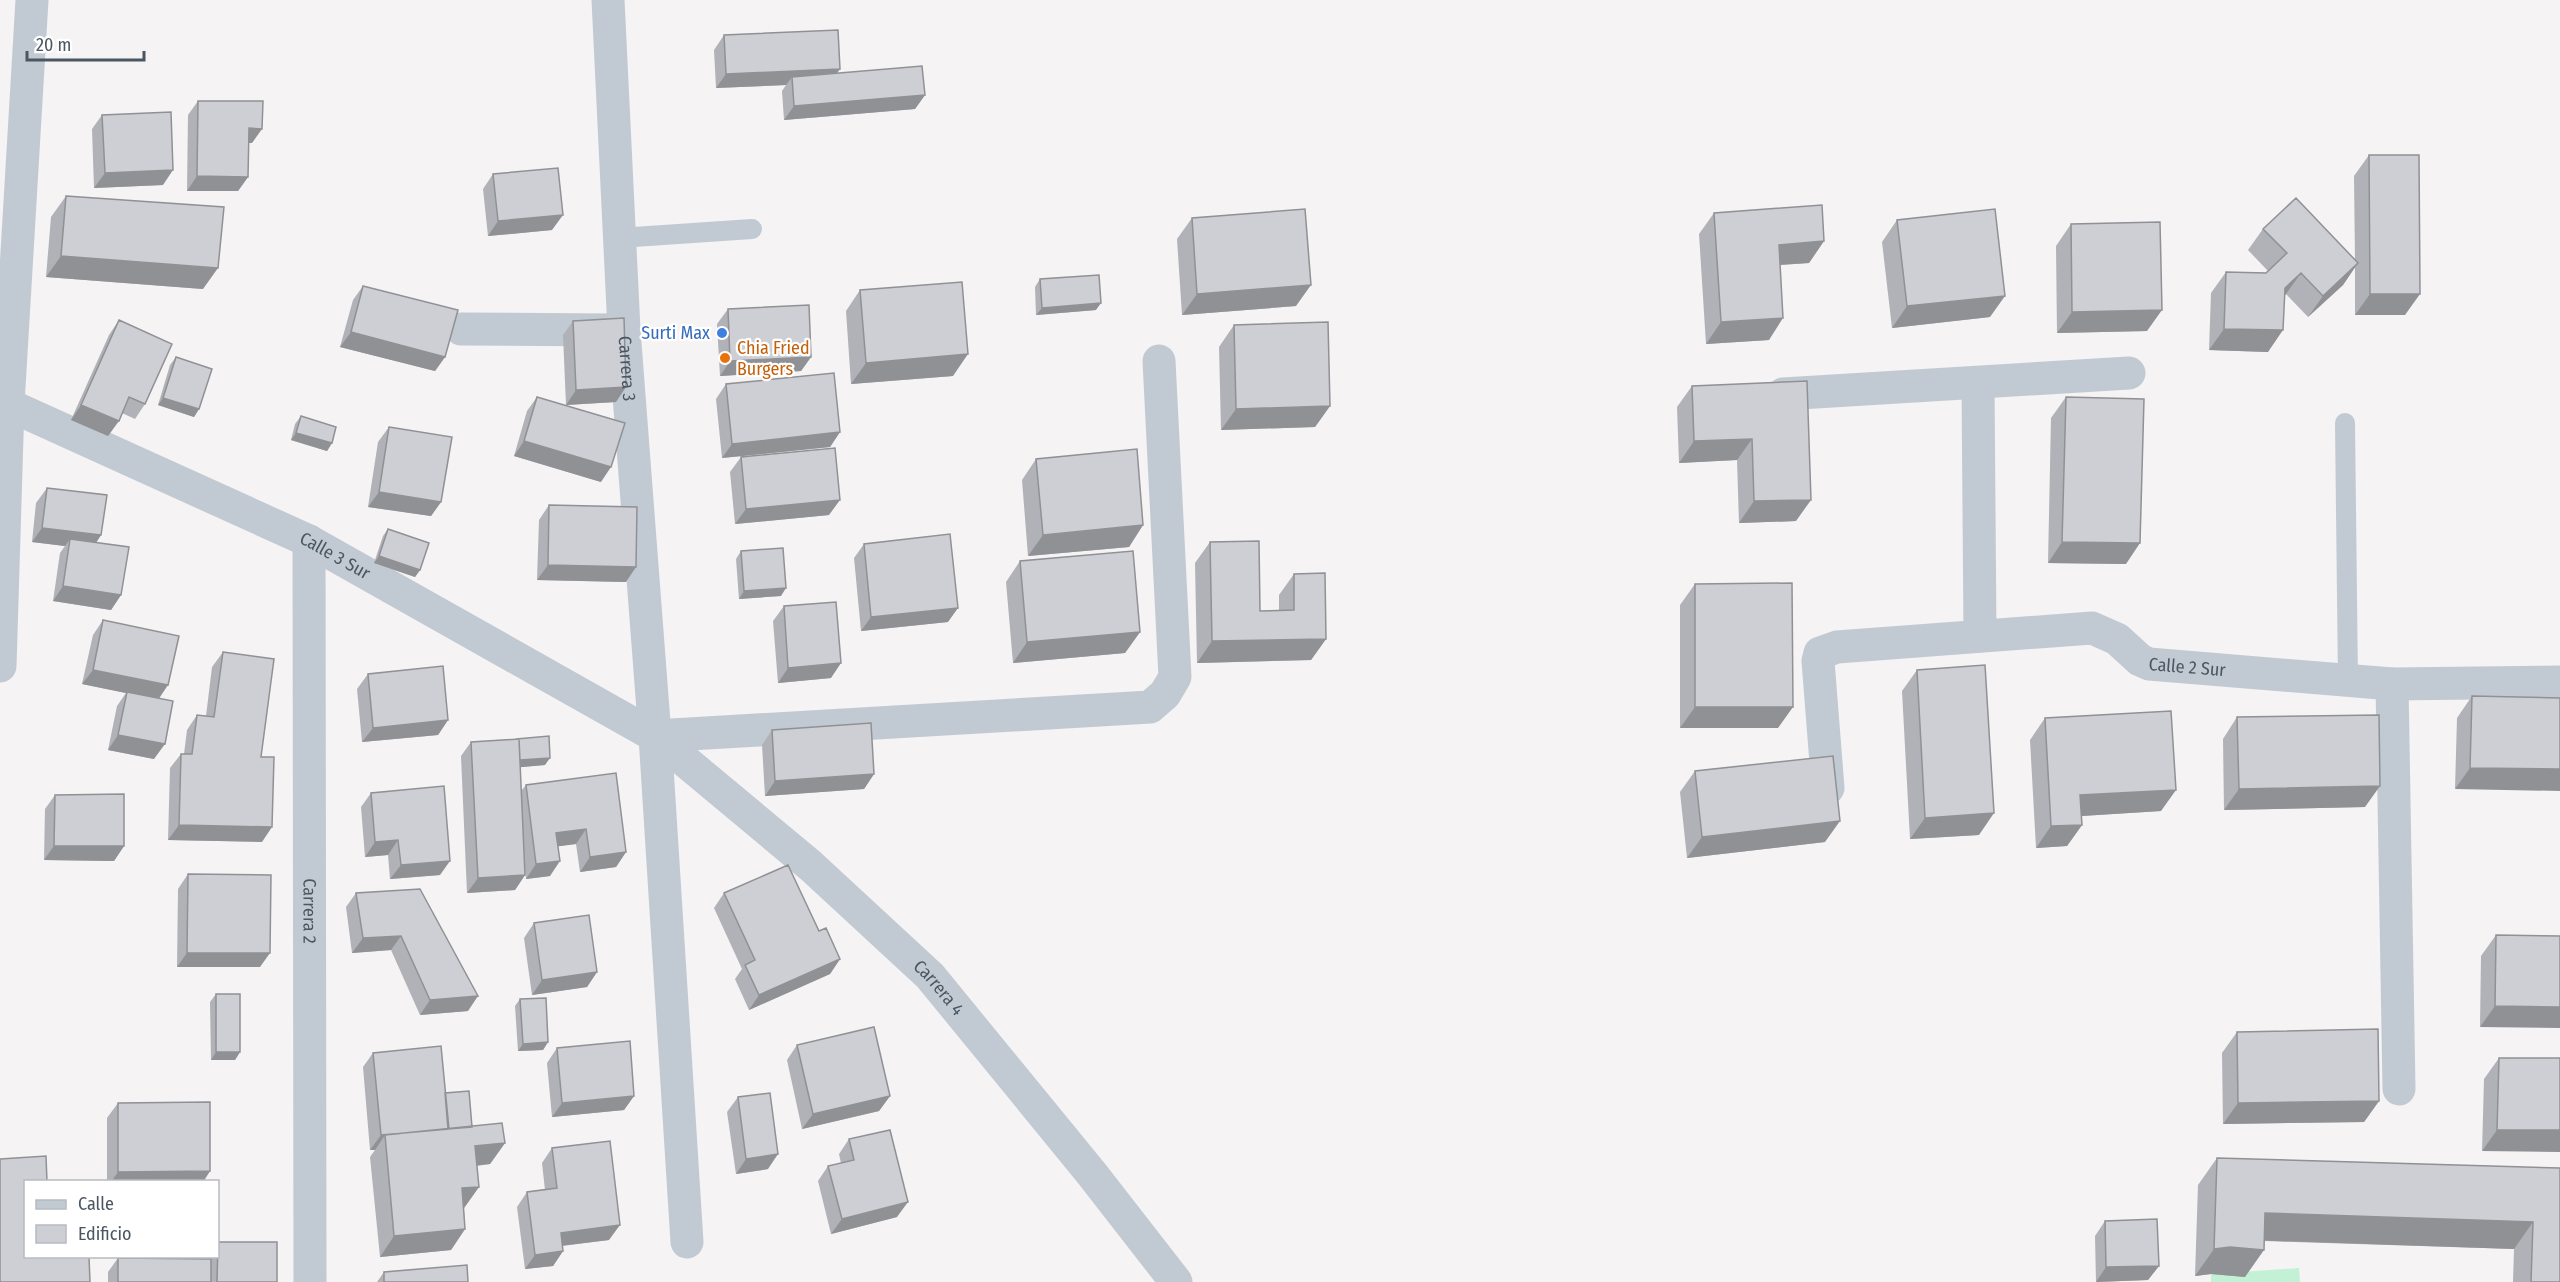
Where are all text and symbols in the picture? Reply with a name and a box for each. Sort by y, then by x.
scale bar [27,24,144,62]
text: 20 m [36,34,71,56]
place label: Surti Max [641,322,710,344]
marker: Surti Max [715,326,729,340]
street label: Carrera 3 [613,335,640,402]
place label: Chia Fried Burgers [737,337,810,380]
marker: Chia Fried Burgers [718,351,732,365]
street label: Calle 3 Sur [296,527,375,584]
street label: Calle 2 Sur [2148,653,2227,681]
street label: Carrera 2 [298,878,321,944]
street label: Carrera 4 [909,955,969,1020]
legend [24,1180,219,1258]
text: Calle [78,1193,114,1215]
text: Edificio [78,1223,131,1245]

